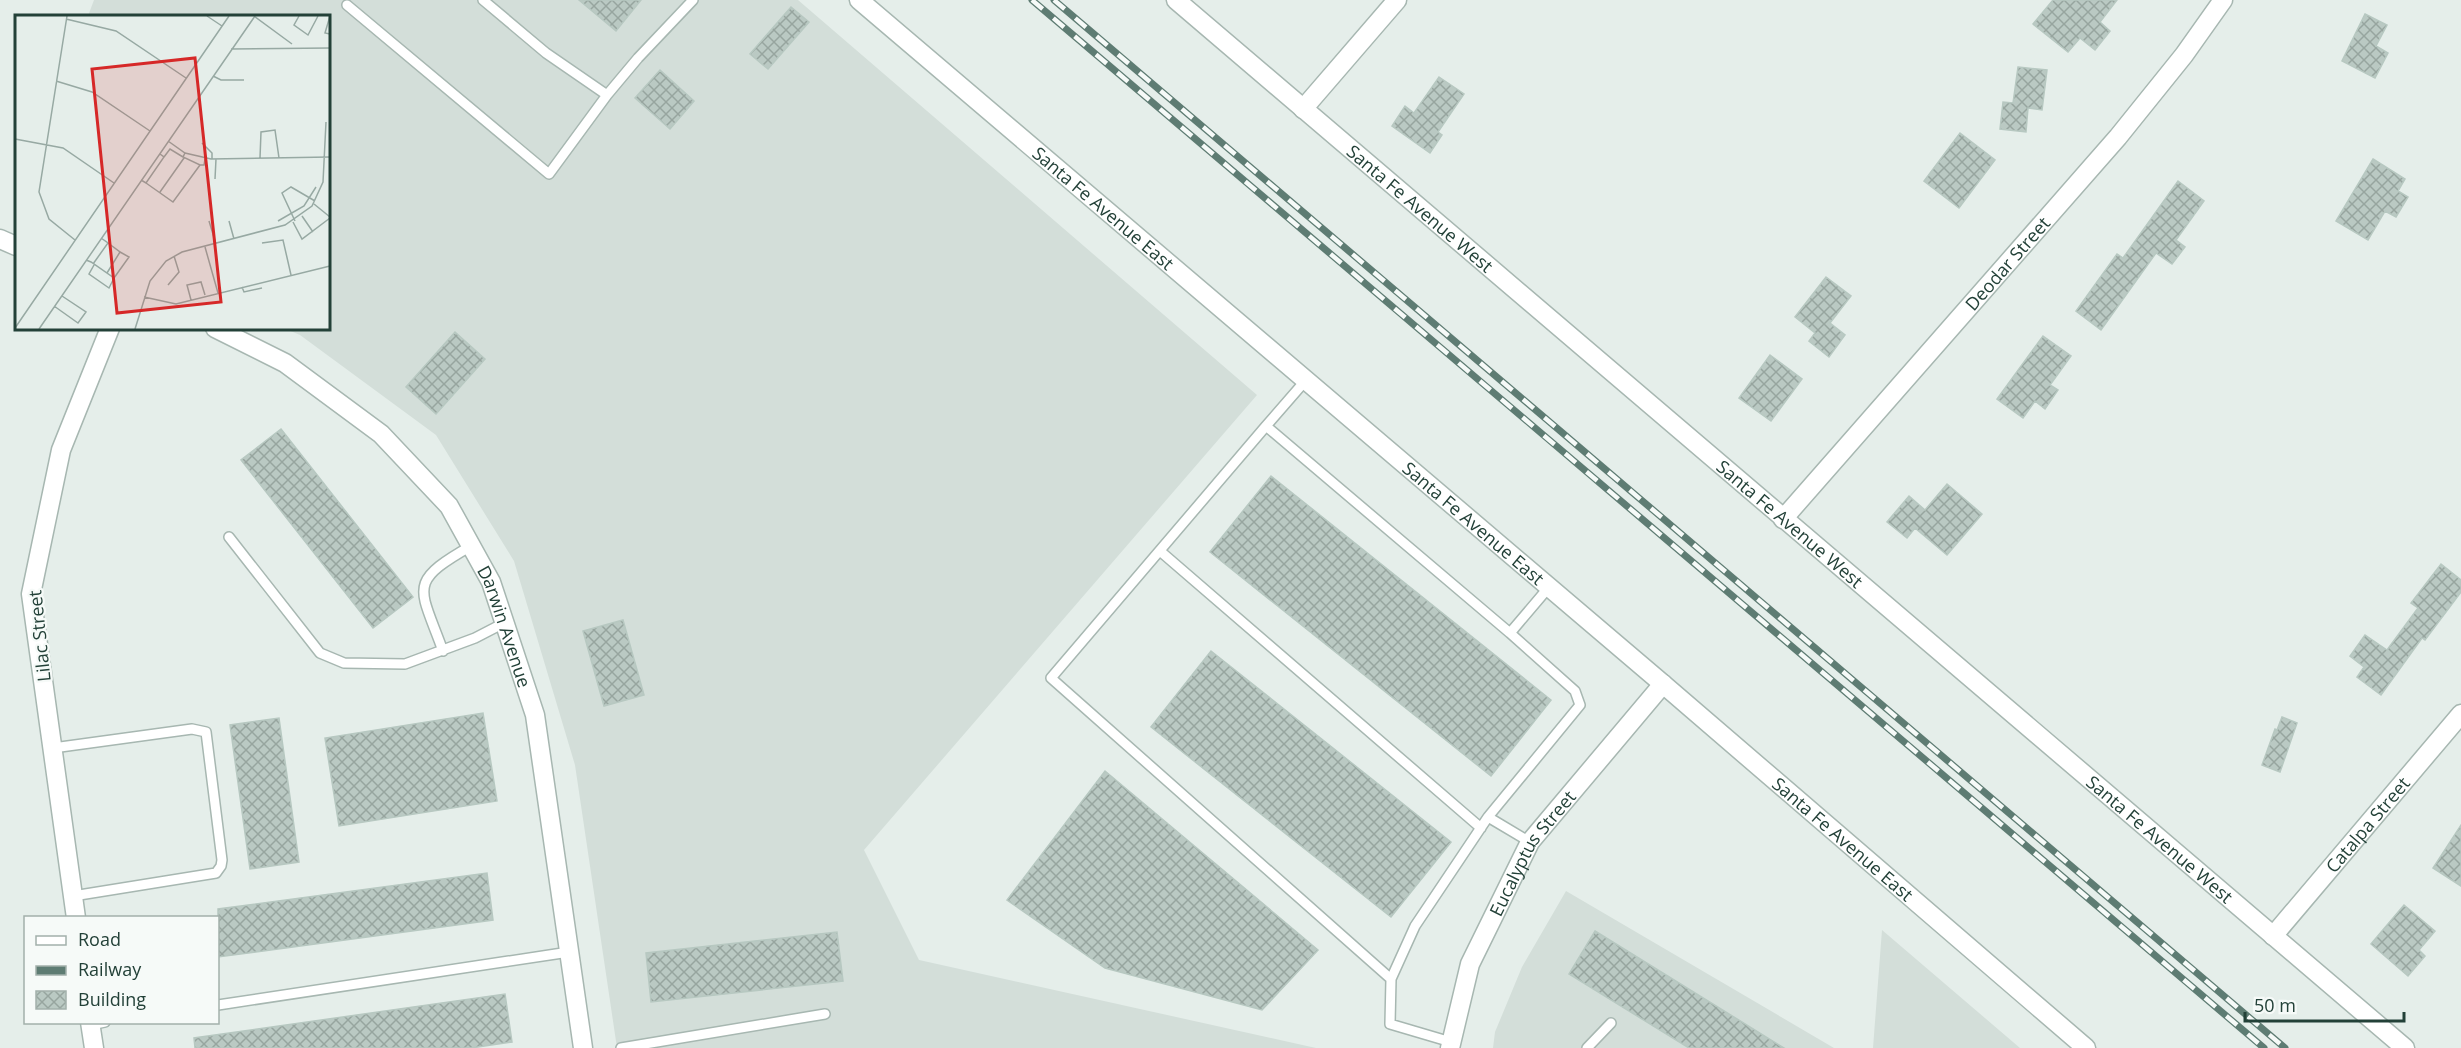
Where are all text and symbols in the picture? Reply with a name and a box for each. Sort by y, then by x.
inset map [15,15,330,330]
street label: Santa Fe Avenue West [1342,139,1499,278]
street label: Santa Fe Avenue East [1028,141,1179,275]
street label: Deodar Street [1959,211,2055,315]
street label: Santa Fe Avenue West [1712,454,1868,593]
street label: Santa Fe Avenue East [1398,456,1549,590]
street label: Darwin Avenue [472,561,537,690]
street label: Lilac Street [22,589,56,683]
street label: Santa Fe Avenue West [2082,770,2238,908]
street label: Santa Fe Avenue East [1767,772,1918,906]
street label: Catalpa Street [2320,772,2415,878]
street label: Eucalyptus Street [1483,785,1581,920]
legend [24,916,219,1024]
text: Road [78,927,121,951]
text: Railway [78,957,142,981]
scale bar [2245,985,2404,1023]
text: Building [78,987,146,1011]
text: 50 m [2254,993,2296,1017]

